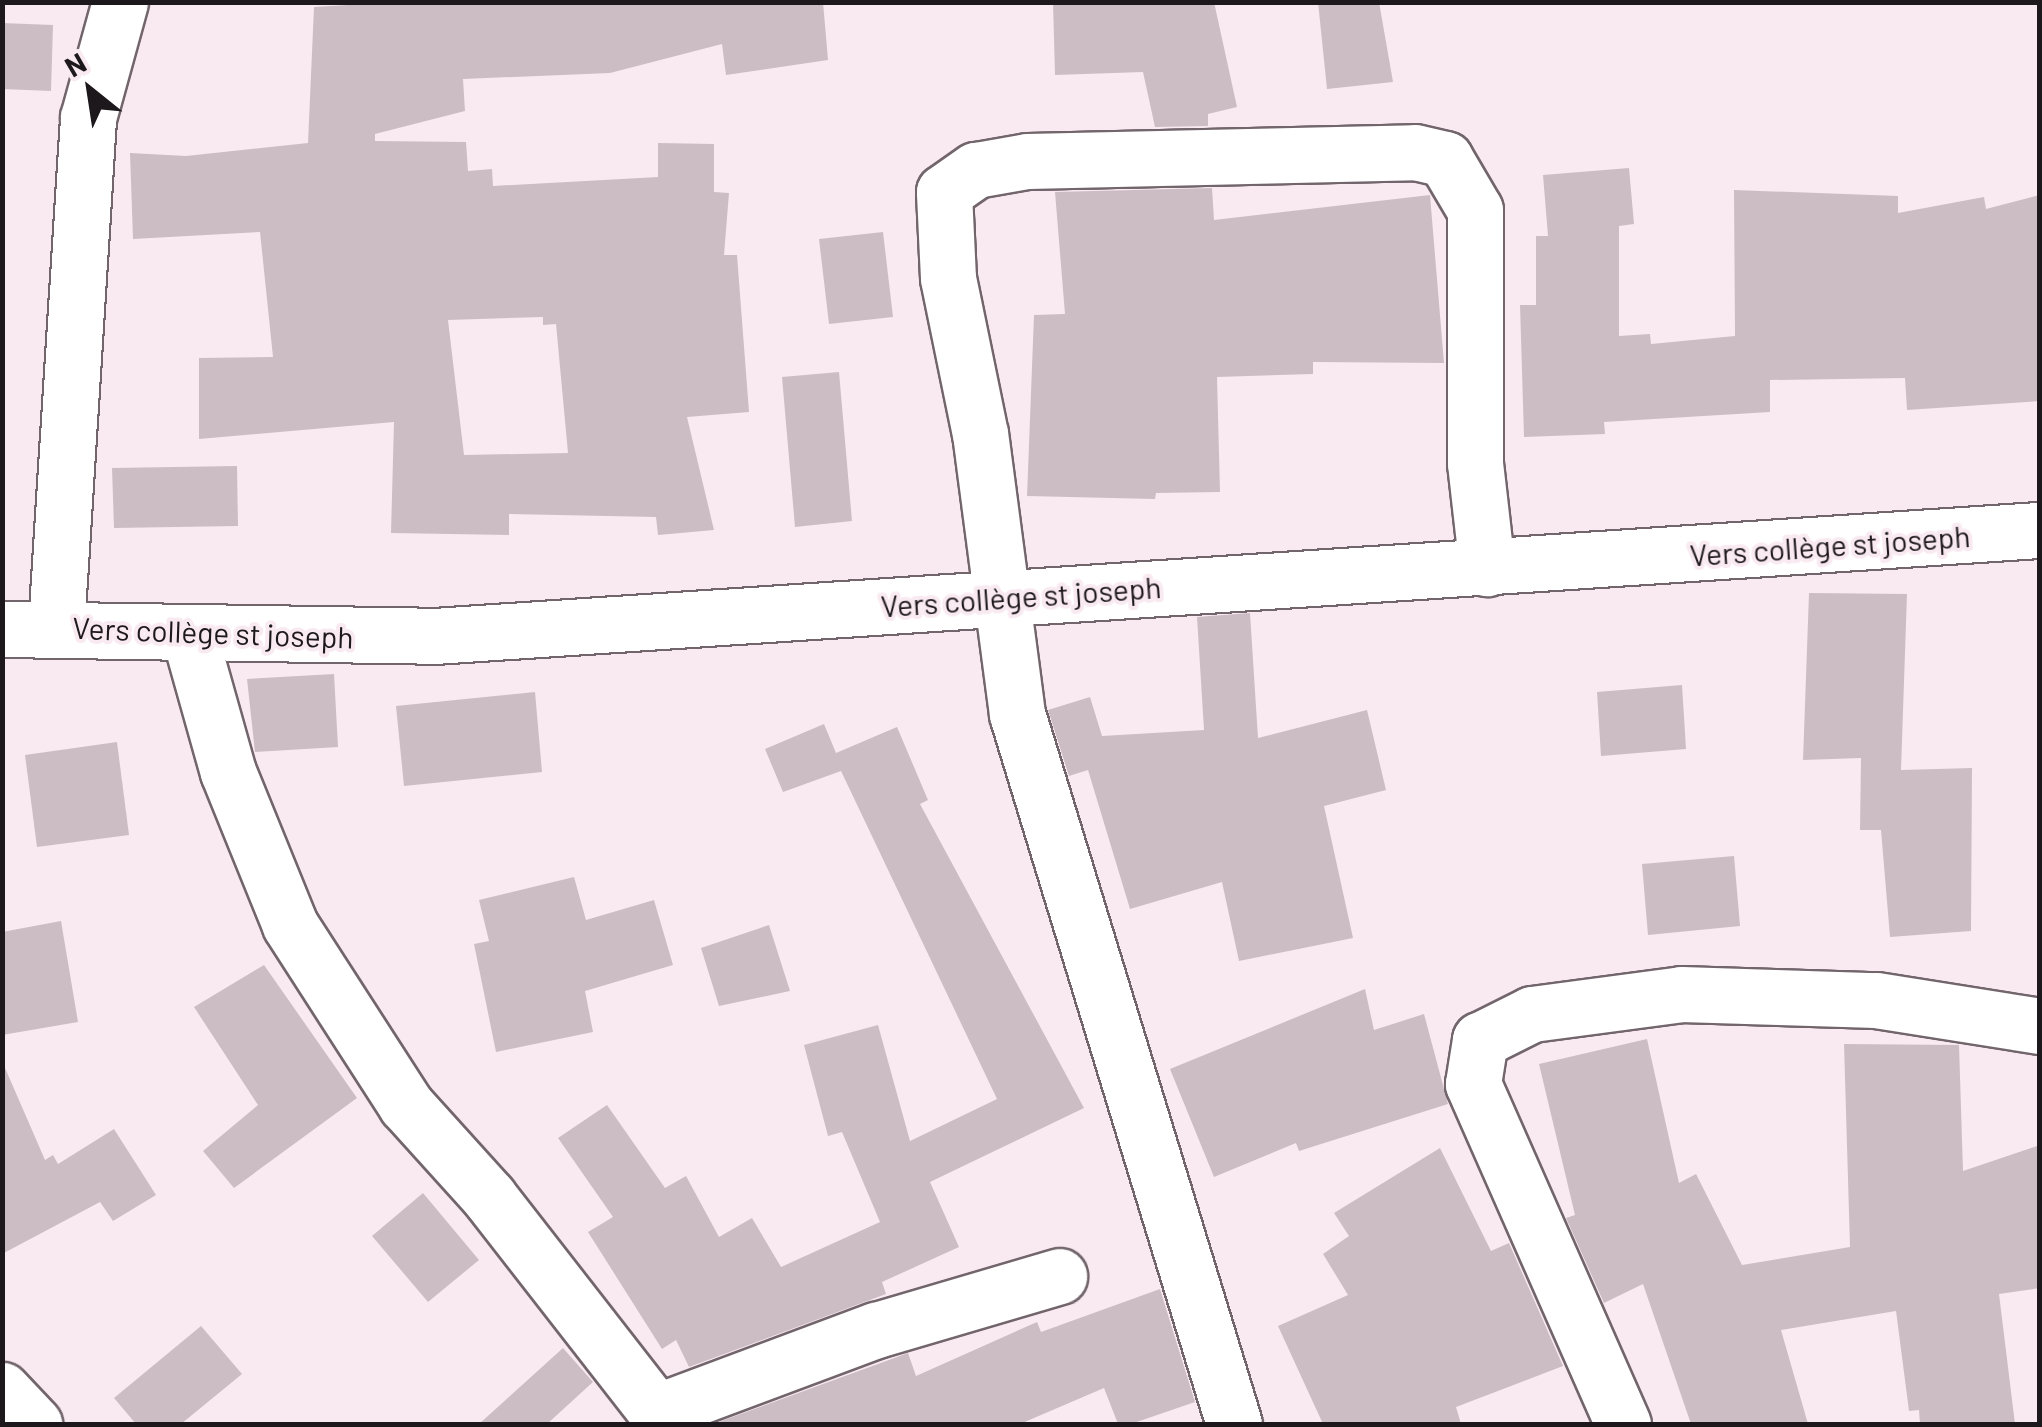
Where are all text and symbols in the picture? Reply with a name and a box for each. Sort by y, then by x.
north arrow [40,40,140,140]
text: N [58,45,92,83]
street label: Vers collège st joseph [1688,517,1972,573]
street label: Vers collège st joseph [879,568,1163,624]
street label: Vers collège st joseph [72,609,354,655]

